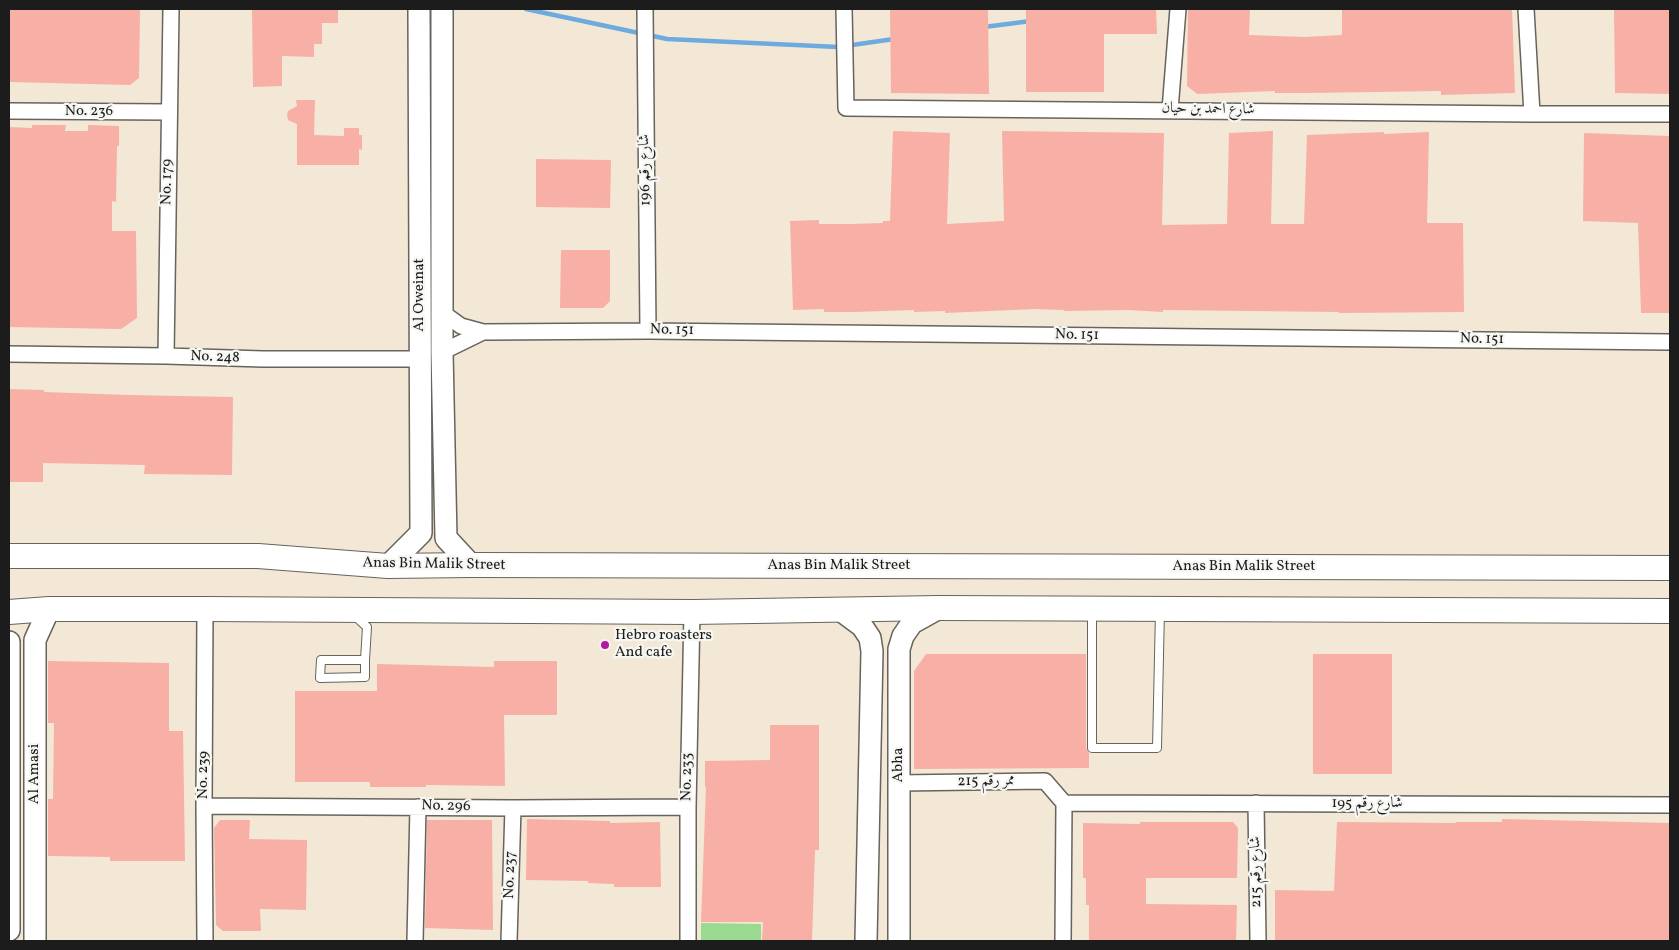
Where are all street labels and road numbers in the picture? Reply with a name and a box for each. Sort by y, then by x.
street label: شارع احمد بن حيان [1161,100,1255,120]
street label: No. 236 [65,103,113,121]
street label: شارع رقم 196 [636,134,656,206]
street label: No. 179 [159,159,177,205]
street label: Al Oweinat [411,258,429,332]
street label: No. 151 [650,322,694,340]
street label: No. 151 [1055,327,1099,345]
street label: No. 151 [1460,331,1504,349]
street label: No. 248 [190,348,240,368]
street label: Anas Bin Malik Street [362,555,506,575]
street label: Anas Bin Malik Street [767,557,911,575]
street label: Anas Bin Malik Street [1172,558,1316,576]
street label: Al Amasi [26,744,44,804]
street label: Abha [890,747,908,783]
street label: No. 239 [195,751,213,799]
street label: No. 233 [679,753,697,801]
street label: ممر رقم 215 [957,773,1015,791]
street label: شارع رقم 195 [1332,795,1402,813]
street label: No. 296 [421,798,471,816]
street label: شارع رقم 215 [1247,836,1267,908]
street label: No. 237 [501,851,521,899]

